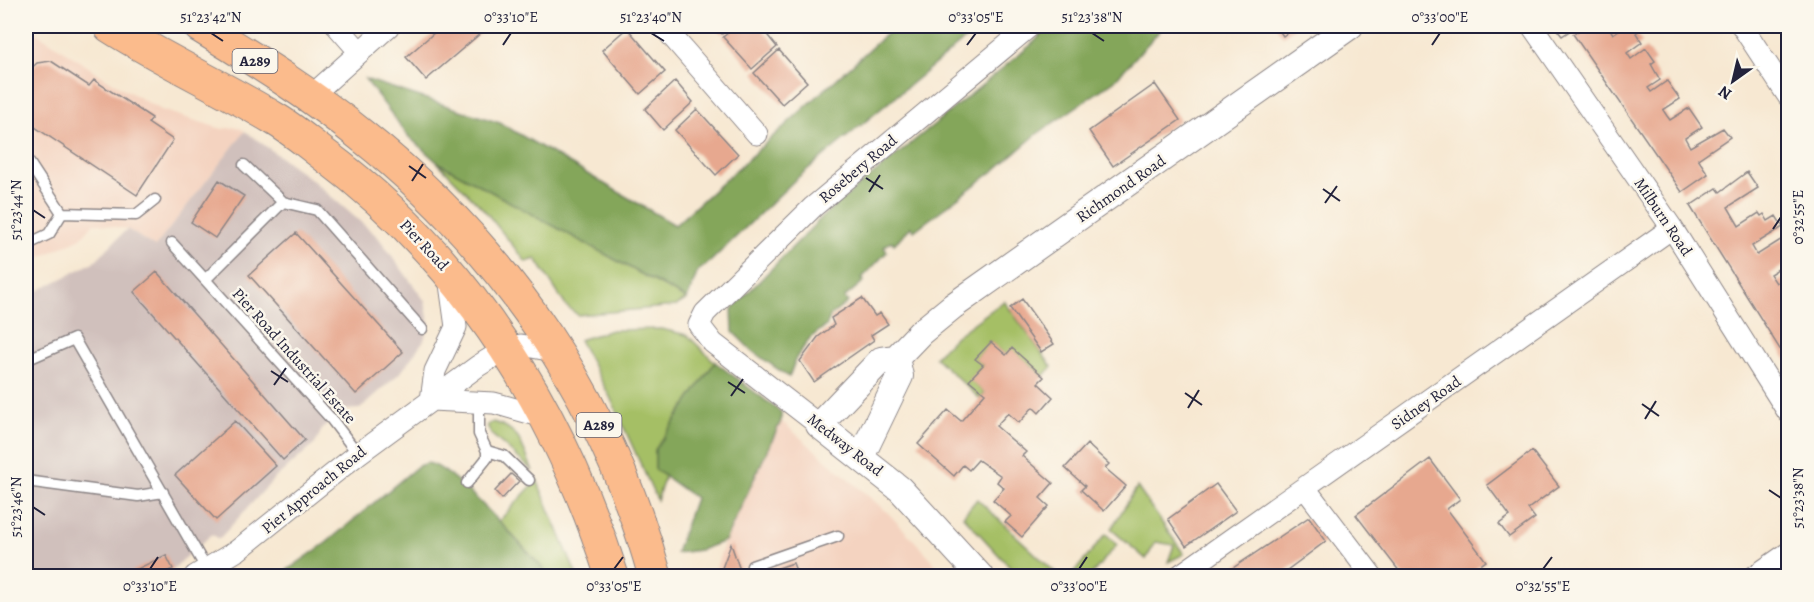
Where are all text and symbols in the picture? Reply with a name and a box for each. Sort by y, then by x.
text: 51°23'42"N [180,7,242,27]
text: 0°33'10"E [484,7,538,27]
text: 51°23'40"N [620,7,682,27]
text: 0°33'05"E [948,7,1004,27]
text: 51°23'38"N [1062,7,1123,27]
text: 0°33'00"E [1412,7,1468,27]
road number: A289 [232,49,278,73]
north arrow [1703,51,1763,111]
text: N [1714,80,1736,105]
street label: Rosebery Road [814,129,902,208]
street label: Richmond Road [1072,150,1170,228]
street label: Milburn Road [1629,174,1698,261]
text: 51°23'44"N [6,179,26,240]
text: 0°32'55"E [1788,190,1808,244]
street label: Pier Road [394,214,454,276]
street label: Pier Road Industrial Estate [227,283,361,429]
street label: Sidney Road [1387,371,1466,435]
street label: Medway Road [802,408,888,482]
road number: A289 [576,413,622,437]
street label: Pier Approach Road [257,441,371,539]
text: 51°23'38"N [1788,467,1808,528]
text: 51°23'46"N [6,476,26,538]
text: 0°33'10"E [123,576,177,596]
text: 0°33'05"E [586,576,642,596]
text: 0°33'00"E [1051,576,1107,596]
text: 0°32'55"E [1516,576,1570,596]

